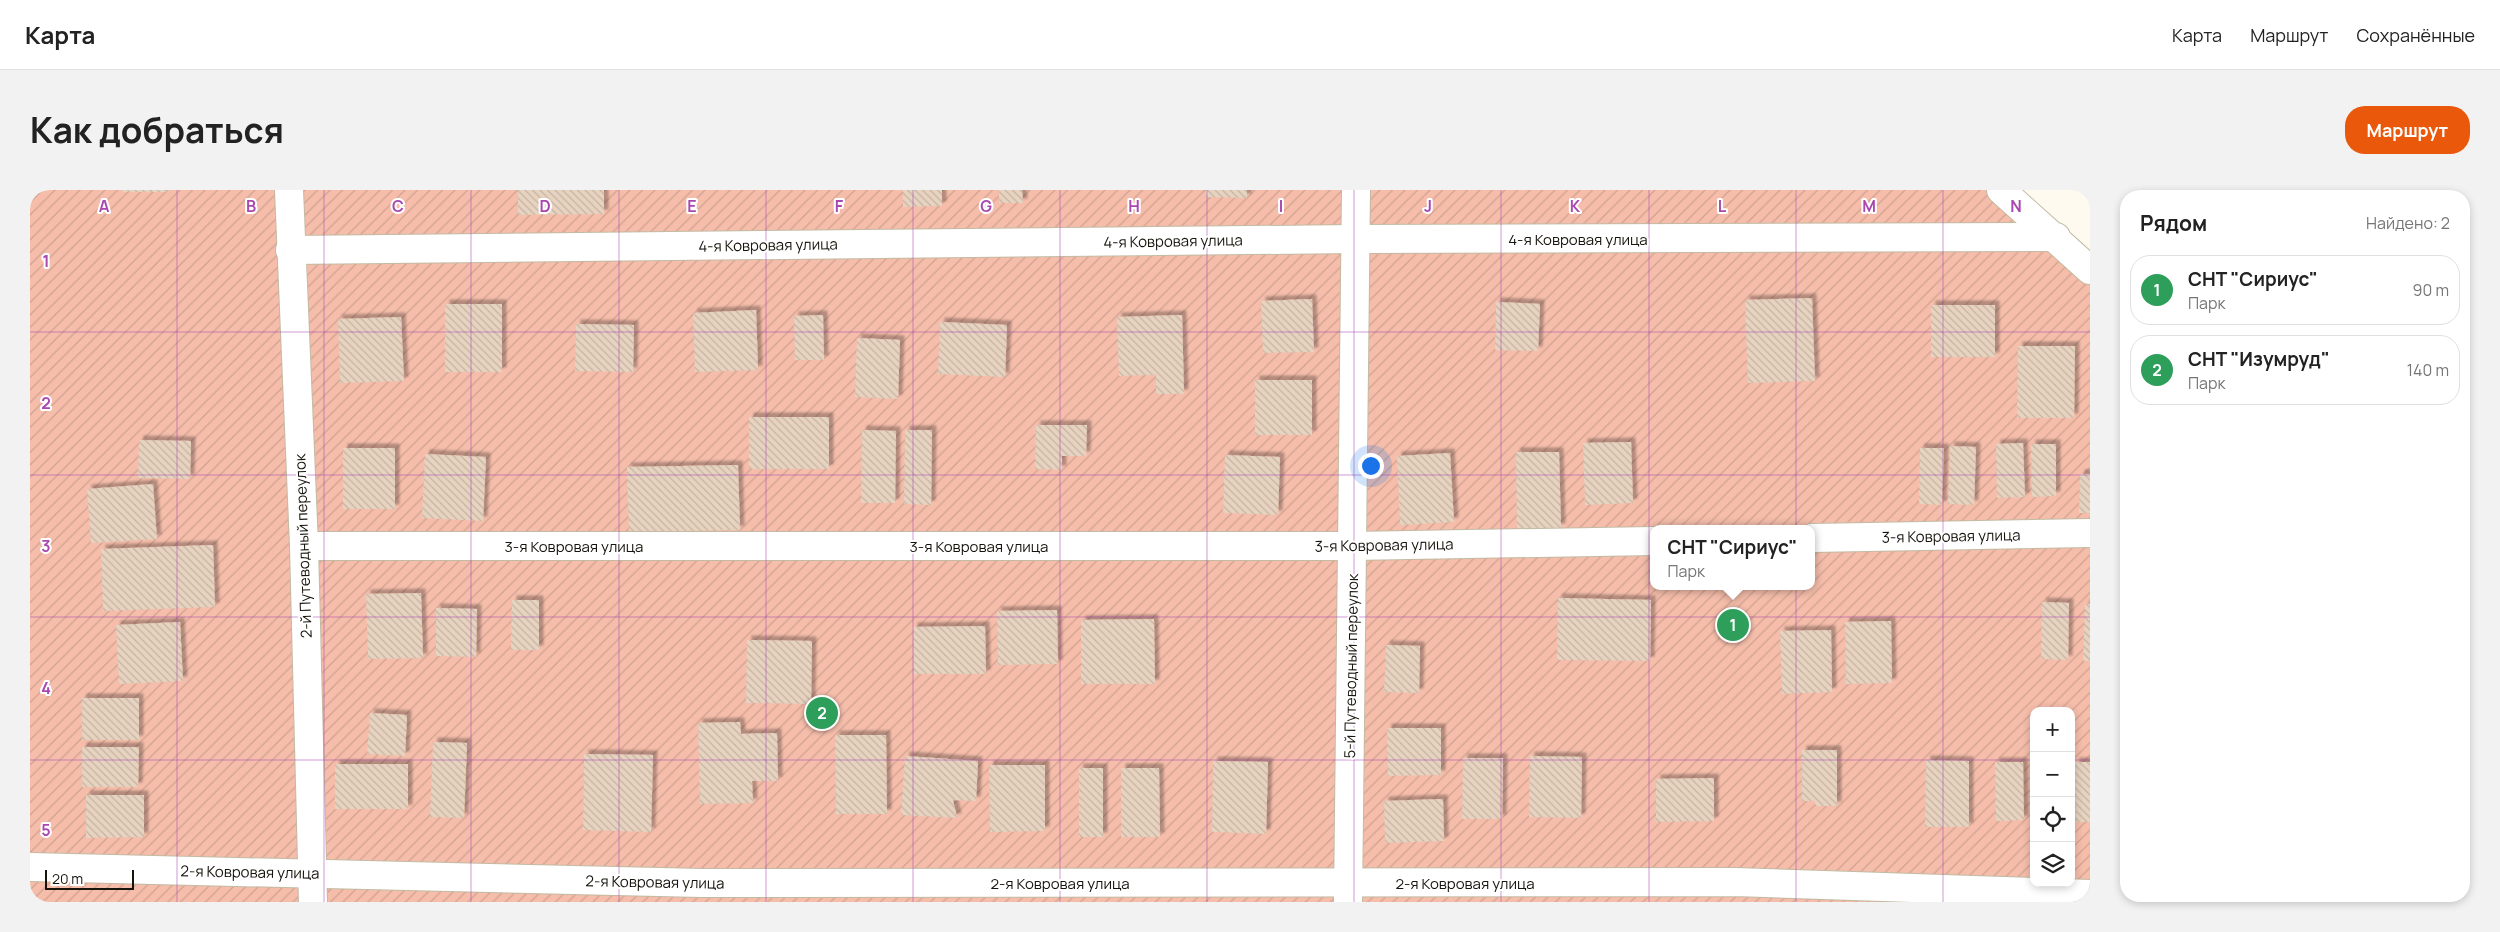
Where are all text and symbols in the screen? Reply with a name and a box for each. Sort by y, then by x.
text: Карта [25,18,95,51]
text: Карта [2172,23,2222,47]
text: Маршрут [2250,23,2328,47]
text: Сохранённые [2356,23,2475,47]
text: Как добраться [30,106,284,154]
button: Маршрут [2345,106,2470,154]
text: A [99,195,110,217]
text: B [246,195,256,217]
text: C [392,195,404,217]
text: D [539,195,551,217]
text: E [687,195,697,217]
text: F [835,195,844,217]
text: G [980,195,992,217]
text: H [1128,195,1140,217]
text: I [1279,195,1283,217]
text: J [1424,195,1432,217]
text: K [1570,195,1581,217]
text: L [1718,195,1727,217]
text: M [1862,195,1876,217]
text: N [2010,195,2022,217]
text: Рядом [2140,209,2207,237]
text: Найдено: 2 [2366,212,2450,234]
street label: 4-я Ковровая улица [1103,229,1243,253]
street label: 4-я Ковровая улица [1508,229,1648,250]
street label: 4-я Ковровая улица [698,233,838,257]
text: 1 [42,250,50,272]
text: СНТ "Сириус" [2188,266,2318,292]
text: 1 [2153,279,2161,301]
text: 90 m [2413,279,2449,301]
text: Парк [2188,292,2225,314]
text: СНТ "Изумруд" [2188,346,2330,372]
text: 2 [2152,359,2162,381]
text: 140 m [2407,359,2449,381]
text: Парк [2188,372,2225,394]
text: 2 [41,392,51,414]
street label: 2-й Путеводный переулок [289,453,317,639]
your location [1358,453,1384,479]
street label: 3-я Ковровая улица [1881,524,2021,548]
popup [1650,525,1815,590]
street label: 3-я Ковровая улица [1314,533,1454,557]
text: СНТ "Сириус" [1668,534,1797,560]
text: 3 [41,535,51,557]
street label: 3-я Ковровая улица [505,536,643,557]
street label: 3-я Ковровая улица [910,536,1048,557]
text: Парк [1668,560,1705,582]
street label: 5-й Путеводный переулок [1339,573,1363,759]
pin: 1 [1717,606,1749,644]
text: 4 [41,677,51,699]
pin: 2 [806,694,838,732]
map controls [2030,707,2075,887]
button: + [2030,707,2075,752]
button: − [2030,752,2075,797]
button: locate [2030,797,2075,842]
text: 5 [41,819,51,841]
button: layers [2030,842,2075,887]
street label: 2-я Ковровая улица [180,860,320,884]
scale bar [45,867,134,890]
text: 20 m [52,869,83,888]
street label: 2-я Ковровая улица [585,870,725,894]
street label: 2-я Ковровая улица [990,873,1130,894]
street label: 2-я Ковровая улица [1395,873,1535,894]

